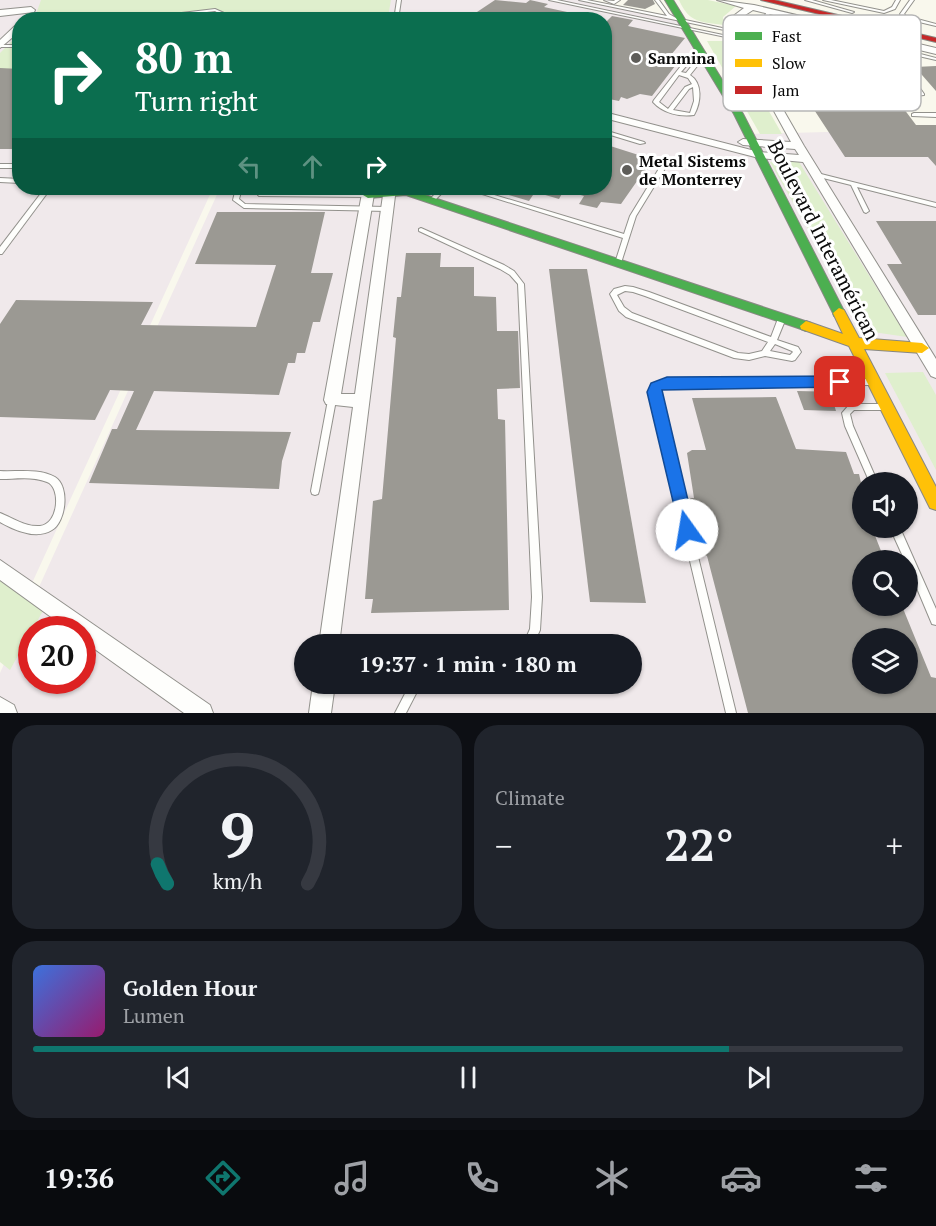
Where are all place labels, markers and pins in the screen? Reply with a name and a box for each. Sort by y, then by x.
place label: Sanmina [648,47,716,69]
marker: Sanmina [629,51,643,65]
place label: Metal Sistems de Monterrey [639,150,746,190]
marker: Metal Sistems de Monterrey [620,163,634,177]
pin [814,356,865,407]

